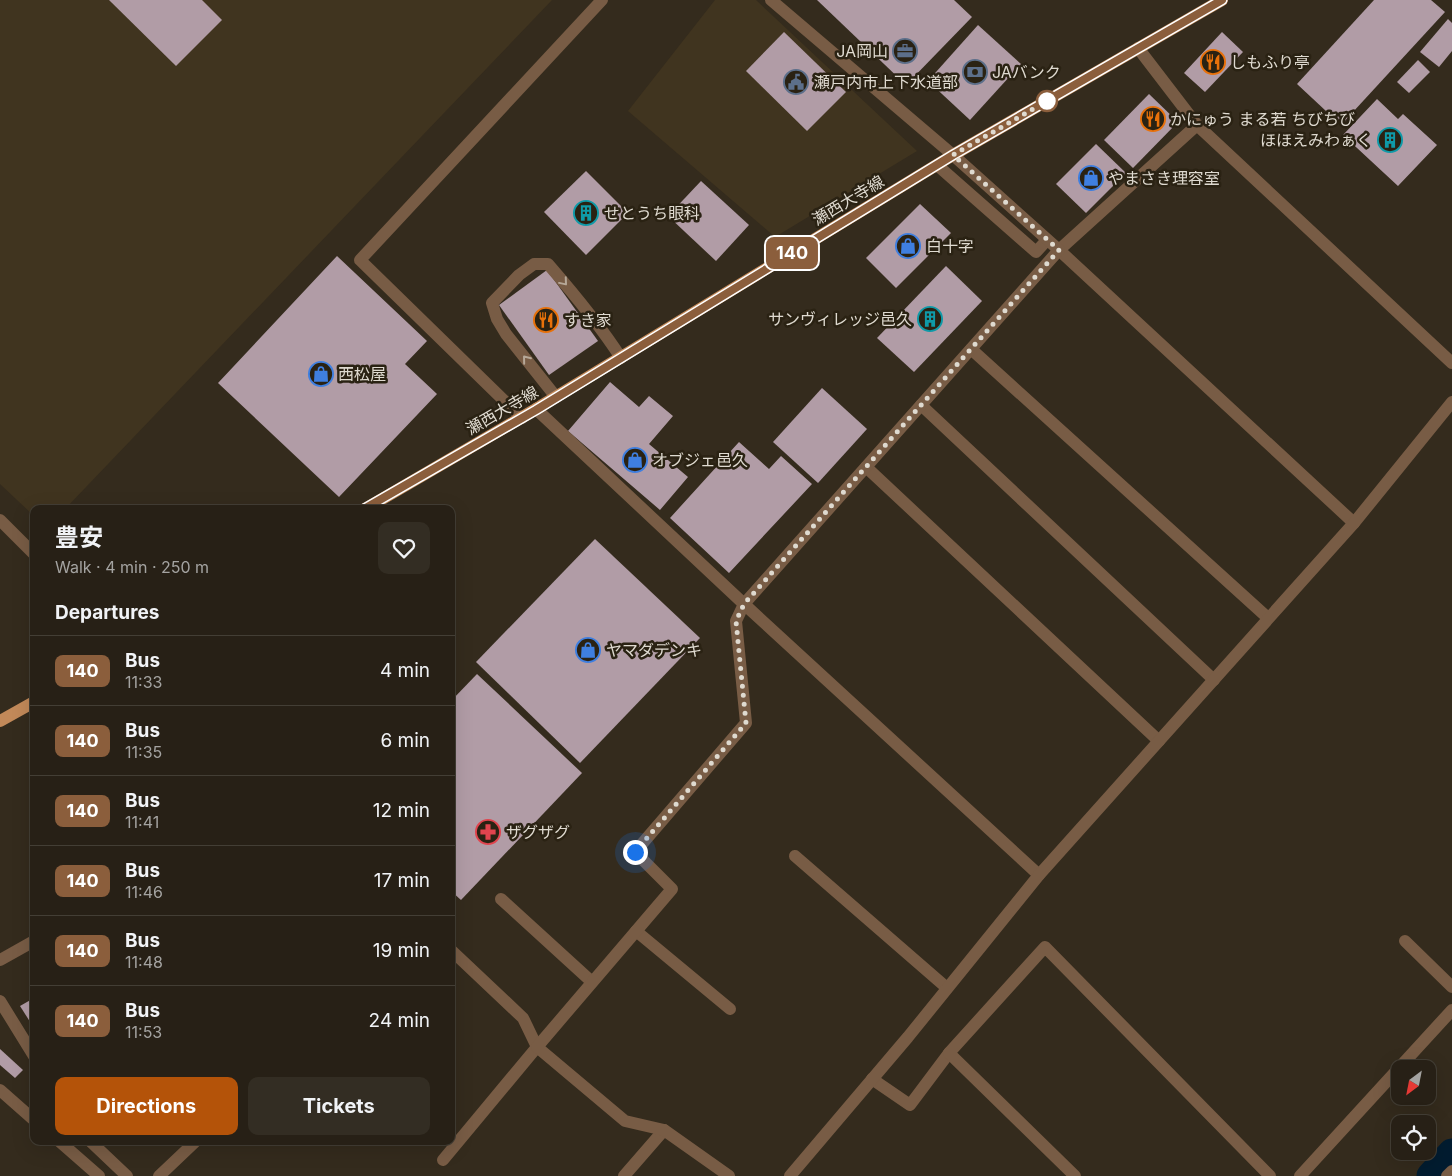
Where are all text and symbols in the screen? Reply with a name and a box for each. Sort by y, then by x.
office icon: JA岡山 [892,38,918,64]
place label: JA岡山 [836,41,888,61]
restaurant icon: しもふり亭 [1200,49,1226,75]
place label: しもふり亭 [1230,52,1310,72]
bank icon: JAバンク [962,59,988,85]
place label: JAバンク [992,62,1061,82]
public building icon: 瀬戸内市上下水道部 [783,69,809,95]
place label: 瀬戸内市上下水道部 [814,72,958,92]
unlabelled marker [1036,90,1058,112]
restaurant icon: かにゅう まる若 ちびちび [1140,106,1166,132]
place label: かにゅう まる若 ちびちび [1170,109,1355,129]
building icon: ほほえみわぁく [1377,127,1403,153]
place label: ほほえみわぁく [1260,130,1372,150]
shop icon: やまさき理容室 [1078,165,1104,191]
place label: やまさき理容室 [1108,168,1220,188]
street label: 瀬西大寺線 [809,171,887,229]
building icon: せとうち眼科 [573,200,599,226]
place label: せとうち眼科 [604,203,700,223]
shop icon: 白十字 [895,233,921,259]
place label: 白十字 [926,236,974,256]
line badge: 140 [763,237,821,269]
text: 140 [776,242,808,263]
one-way arrow [558,277,567,286]
building icon: サンヴィレッジ邑久 [917,306,943,332]
restaurant icon: すき家 [533,307,559,333]
place label: サンヴィレッジ邑久 [768,309,912,329]
place label: すき家 [564,310,612,330]
one-way arrow [523,355,532,365]
shop icon: 西松屋 [308,361,334,387]
place label: 西松屋 [338,364,386,384]
street label: 瀬西大寺線 [462,381,542,439]
shop icon: オブジェ邑久 [622,447,648,473]
place label: オブジェ邑久 [652,450,748,470]
button: heart [378,522,430,574]
text: 豊安 [55,523,103,552]
text: Walk · 4 min · 250 m [55,557,209,577]
text: Departures [55,601,159,624]
shop icon: ヤマダデンキ [575,637,601,663]
place label: ヤマダデンキ [606,640,702,660]
text: Bus [125,649,160,672]
text: 4 min [380,659,430,682]
text: 140 [66,660,99,681]
text: 11:33 [125,672,162,692]
text: Bus [125,719,160,742]
text: 6 min [380,729,430,752]
text: 140 [66,730,99,751]
text: 11:35 [125,742,162,762]
text: Bus [125,789,160,812]
text: 12 min [373,799,430,822]
text: 140 [66,800,99,821]
text: 11:41 [125,812,159,832]
pharmacy icon: ザグザグ [475,819,501,845]
place label: ザグザグ [506,822,570,842]
your location [623,840,648,865]
text: Bus [125,859,160,882]
text: 17 min [374,869,430,892]
text: 140 [66,870,99,891]
text: 11:46 [125,882,163,902]
text: Bus [125,929,160,952]
text: 19 min [373,939,430,962]
text: 140 [66,940,99,961]
text: 11:48 [125,952,163,972]
text: Bus [125,999,160,1022]
text: 24 min [369,1009,430,1032]
text: 140 [66,1010,99,1031]
text: 11:53 [125,1022,162,1042]
north arrow [1391,1060,1436,1105]
map controls [1391,1060,1436,1160]
button: Directions [55,1077,238,1135]
button: Tickets [248,1077,430,1135]
button: locate [1391,1115,1436,1160]

